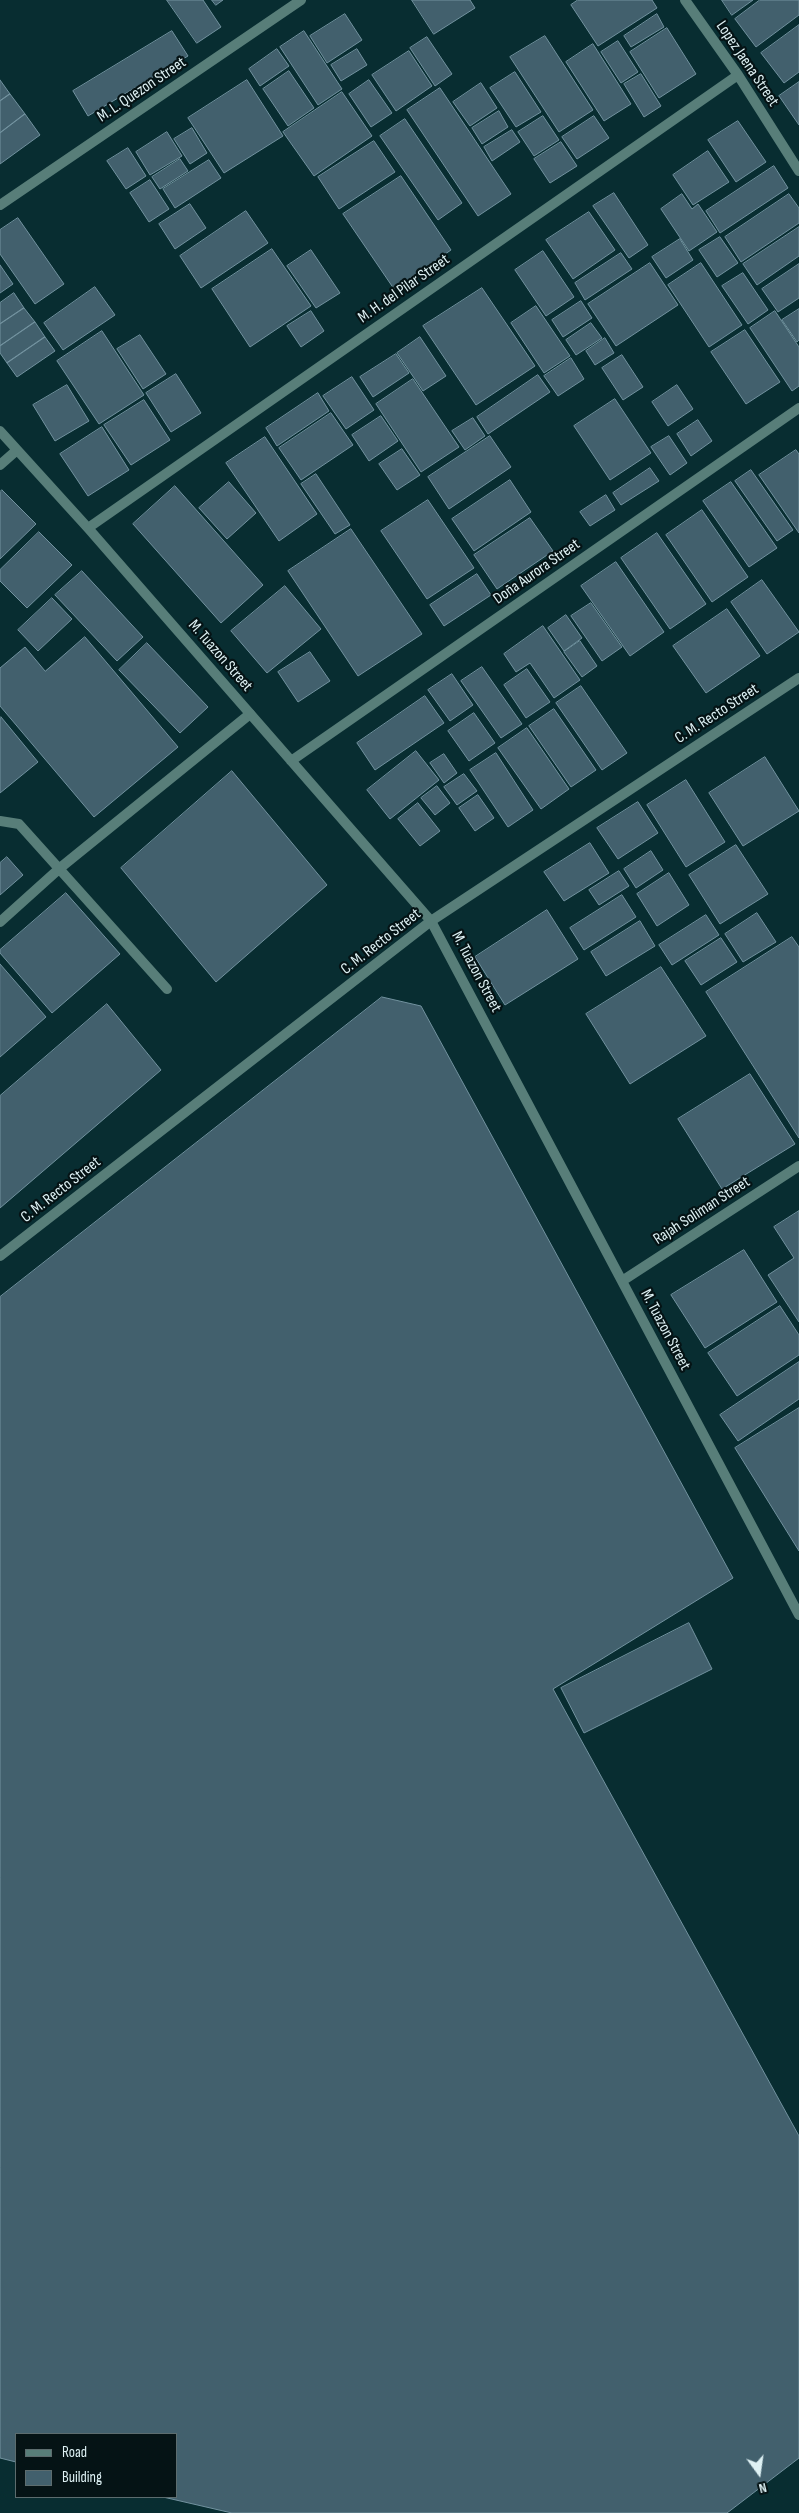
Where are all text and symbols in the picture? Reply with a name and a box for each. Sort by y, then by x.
street label: Lopez Jaena Street [711,18,783,110]
street label: M. L. Quezon Street [94,53,190,127]
street label: M. H. del Pilar Street [355,250,453,328]
street label: Doña Aurora Street [490,535,584,609]
street label: M. Tuazon Street [184,616,256,696]
street label: C. M. Recto Street [672,680,762,748]
street label: C. M. Recto Street [337,905,425,979]
street label: M. Tuazon Street [447,928,505,1016]
street label: C. M. Recto Street [17,1153,105,1227]
street label: Rajah Soliman Street [650,1173,754,1249]
street label: M. Tuazon Street [636,1286,694,1374]
legend [15,2433,178,2498]
text: Road [62,2443,87,2462]
north arrow [734,2448,784,2498]
text: Building [62,2468,102,2487]
text: N [757,2479,768,2497]

